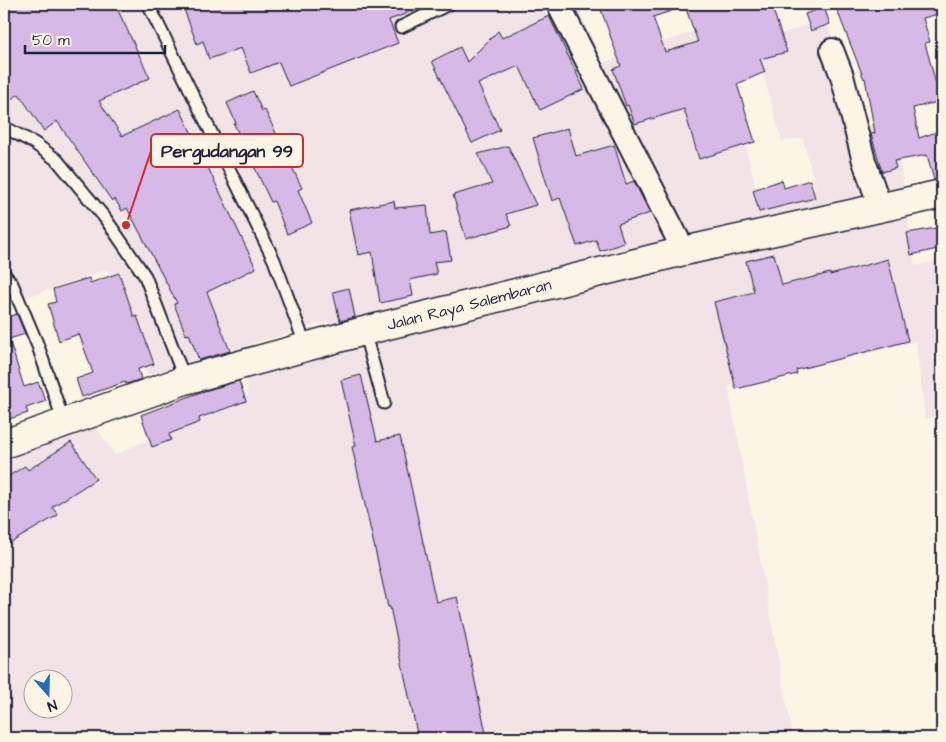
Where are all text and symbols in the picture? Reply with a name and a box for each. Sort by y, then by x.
scale bar [25,22,165,54]
text: 50 m [32,30,70,51]
callout: Pergudangan 99 [151,134,303,167]
text: Pergudangan 99 [161,139,293,165]
street label: Jalan Raya Salembaran [385,274,554,336]
north arrow [22,670,72,720]
text: N [44,694,60,716]

